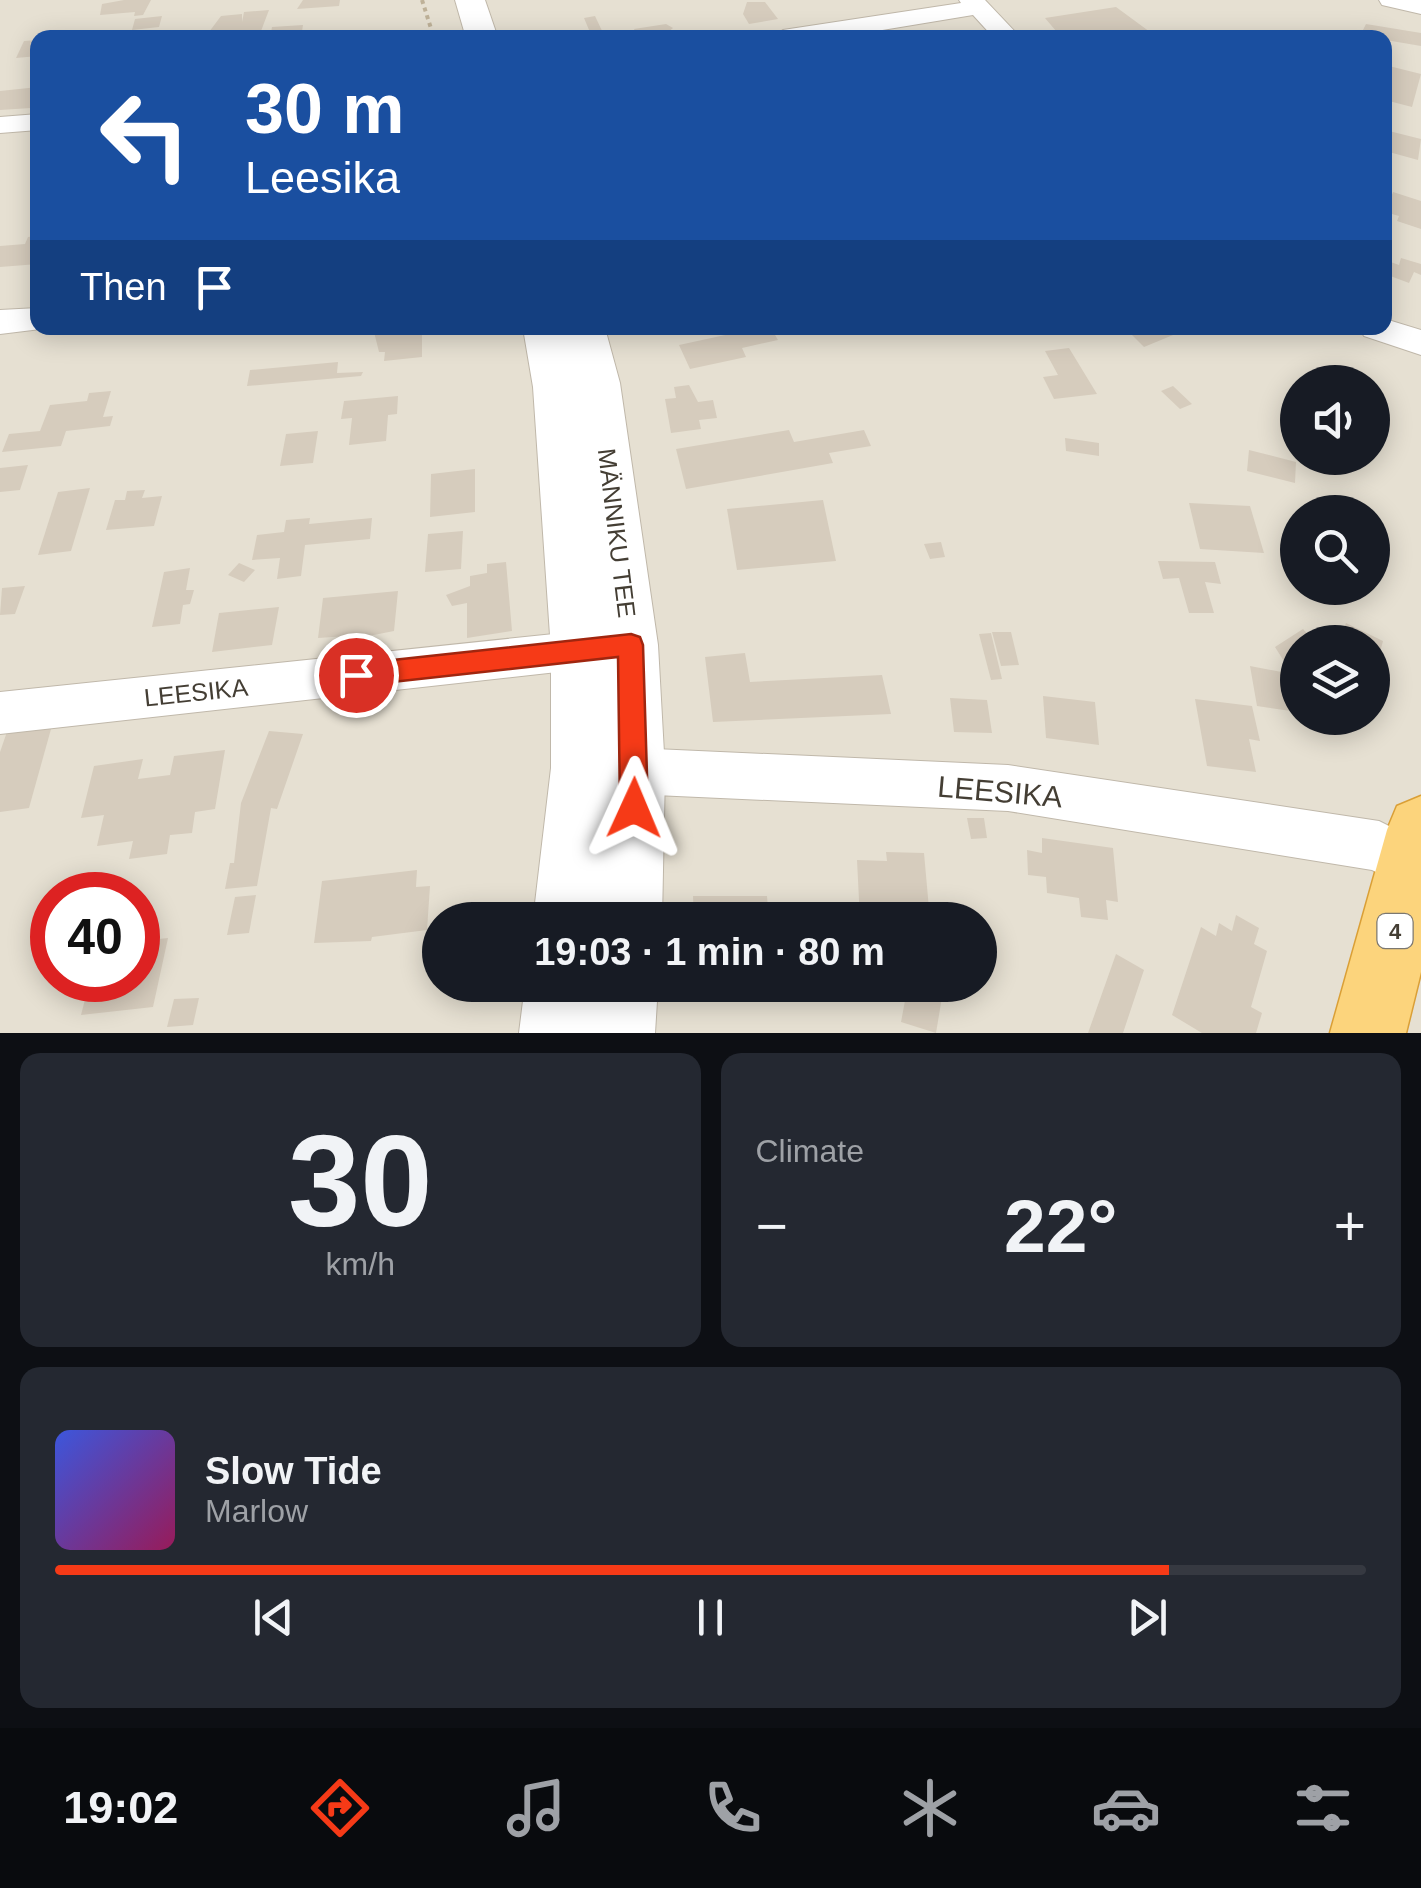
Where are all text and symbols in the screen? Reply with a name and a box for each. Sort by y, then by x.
icon: left [80,70,210,200]
text: 30 m [245,70,405,148]
text: Leesika [245,152,400,203]
icon: arrive [187,260,242,315]
text: Then [80,266,167,308]
map controls [1280,365,1390,735]
button: sound [1280,365,1390,475]
street label: MÄNNIKU TEE [593,447,641,619]
button: search [1280,495,1390,605]
button: layers [1280,625,1390,735]
pin [314,633,399,718]
icon: arrive [329,648,384,703]
street label: LEESIKA [143,673,250,711]
position arrow [582,756,686,860]
street label: LEESIKA [936,770,1064,813]
speed limit sign: 40 [30,872,160,1002]
road number: 4 [1378,914,1412,948]
text: 19:03 · 1 min · 80 m [534,931,885,973]
text: 30 [288,1108,433,1254]
text: Climate [756,1133,864,1169]
text: 22° [1004,1184,1117,1268]
text: − [756,1195,788,1257]
text: + [1334,1195,1366,1257]
text: km/h [326,1246,395,1282]
text: Slow Tide [205,1450,382,1492]
text: Marlow [205,1493,308,1529]
icon: previous [246,1590,301,1645]
icon: pause [683,1590,738,1645]
icon: next [1120,1590,1175,1645]
icon: directions [305,1773,375,1843]
icon: music [501,1773,571,1843]
icon: phone [698,1773,768,1843]
icon: climate [895,1773,965,1843]
icon: car [1091,1773,1161,1843]
icon: filters [1288,1773,1358,1843]
text: 19:02 [63,1782,178,1833]

